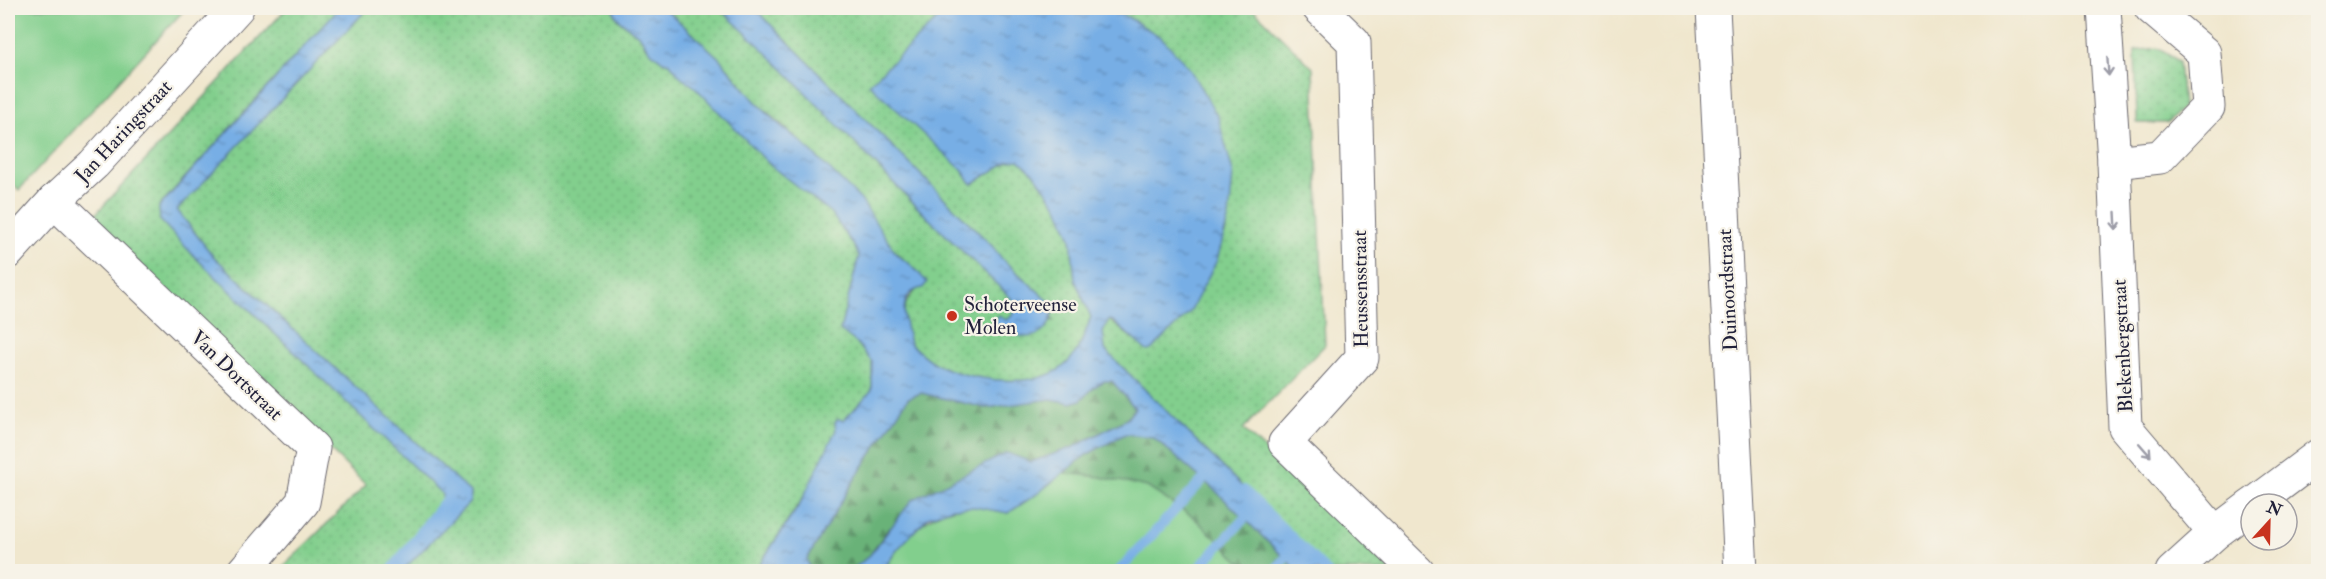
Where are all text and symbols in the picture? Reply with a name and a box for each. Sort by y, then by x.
one-way arrow [2102,56,2113,76]
street label: Jan Haringstraat [69,74,178,189]
one-way arrow [2111,210,2122,230]
street label: Duinoordstraat [1712,228,1743,352]
street label: Heussensstraat [1347,229,1374,348]
street label: Blekenbergstraat [2106,278,2138,413]
place label: Schoterveense Molen [964,292,1077,340]
marker: Schoterveense Molen [945,309,959,323]
street label: Van Dortstraat [185,325,288,426]
one-way arrow [2138,442,2152,457]
north arrow [2239,492,2299,552]
text: N [2263,497,2285,521]

